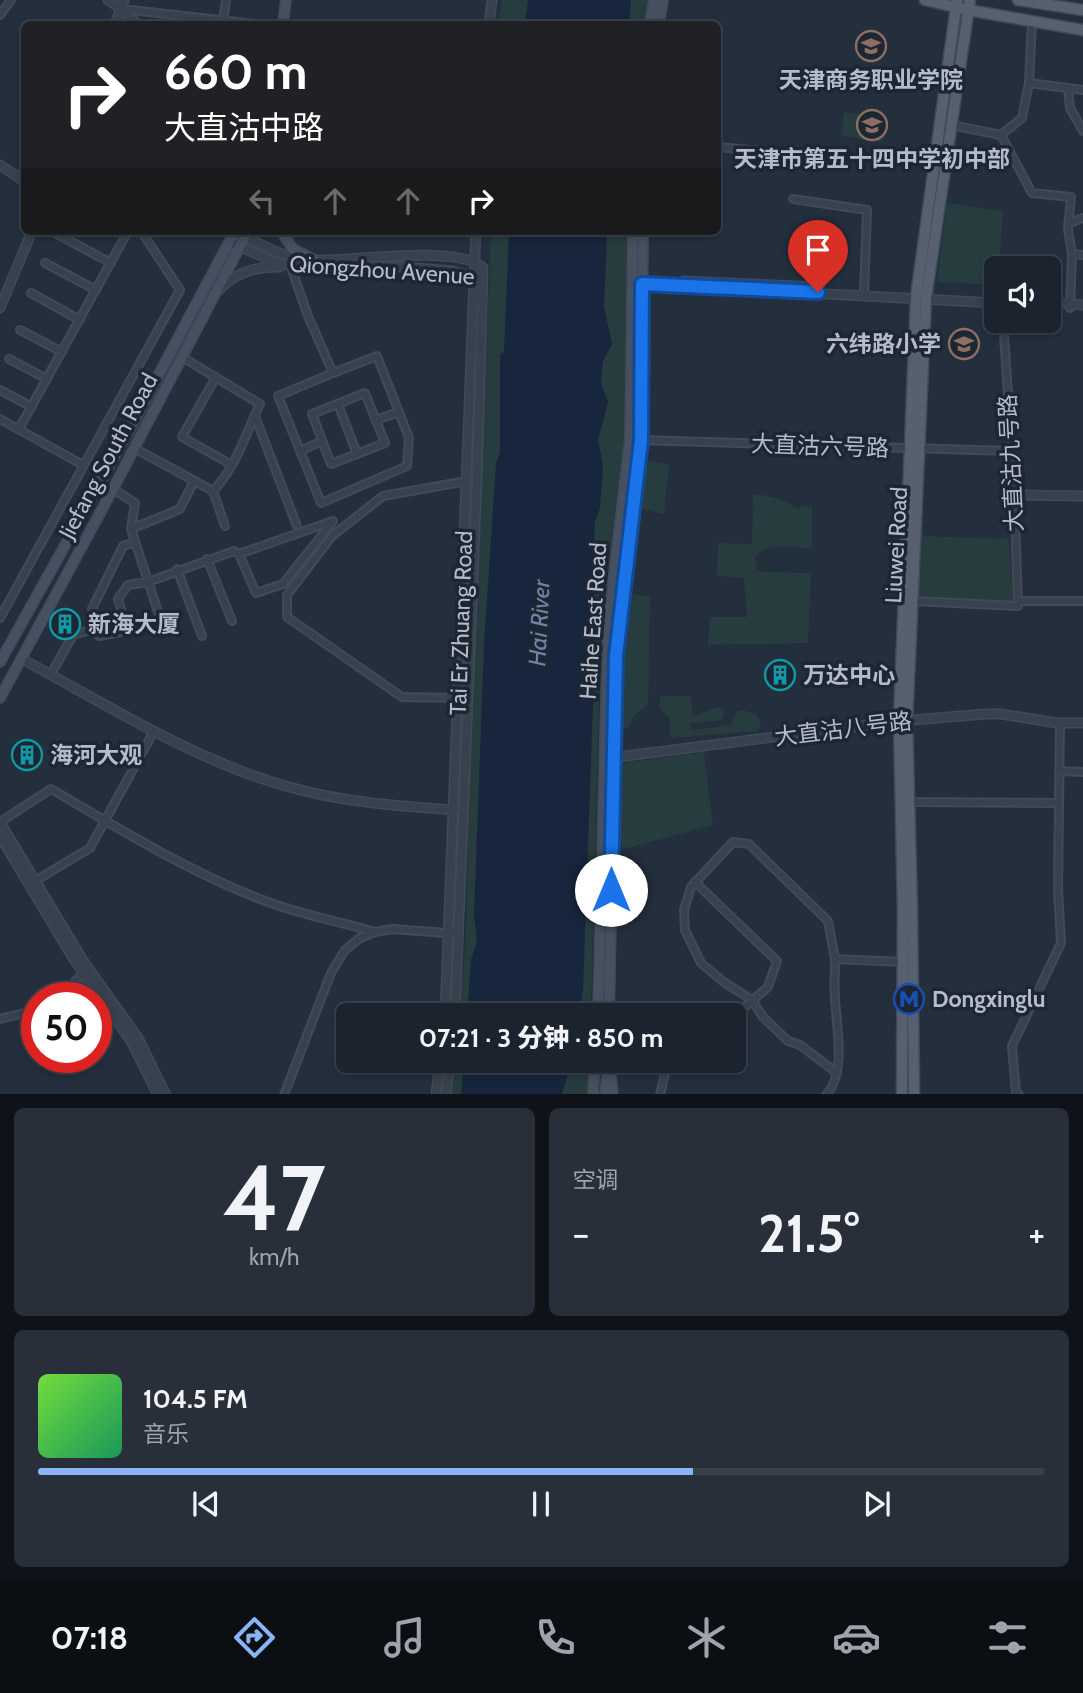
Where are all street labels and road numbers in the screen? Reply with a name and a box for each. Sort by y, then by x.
street label: Qiongzhou Avenue [288,250,476,290]
street label: Jiefang South Road [52,368,163,545]
street label: 大直沽九号路 [993,393,1029,533]
street label: 大直沽六号路 [751,430,889,462]
street label: Liuwei Road [879,486,913,604]
street label: Tai Er Zhuang Road [444,530,478,716]
street label: Haihe East Road [574,541,612,701]
street label: 大直沽八号路 [773,707,913,751]

